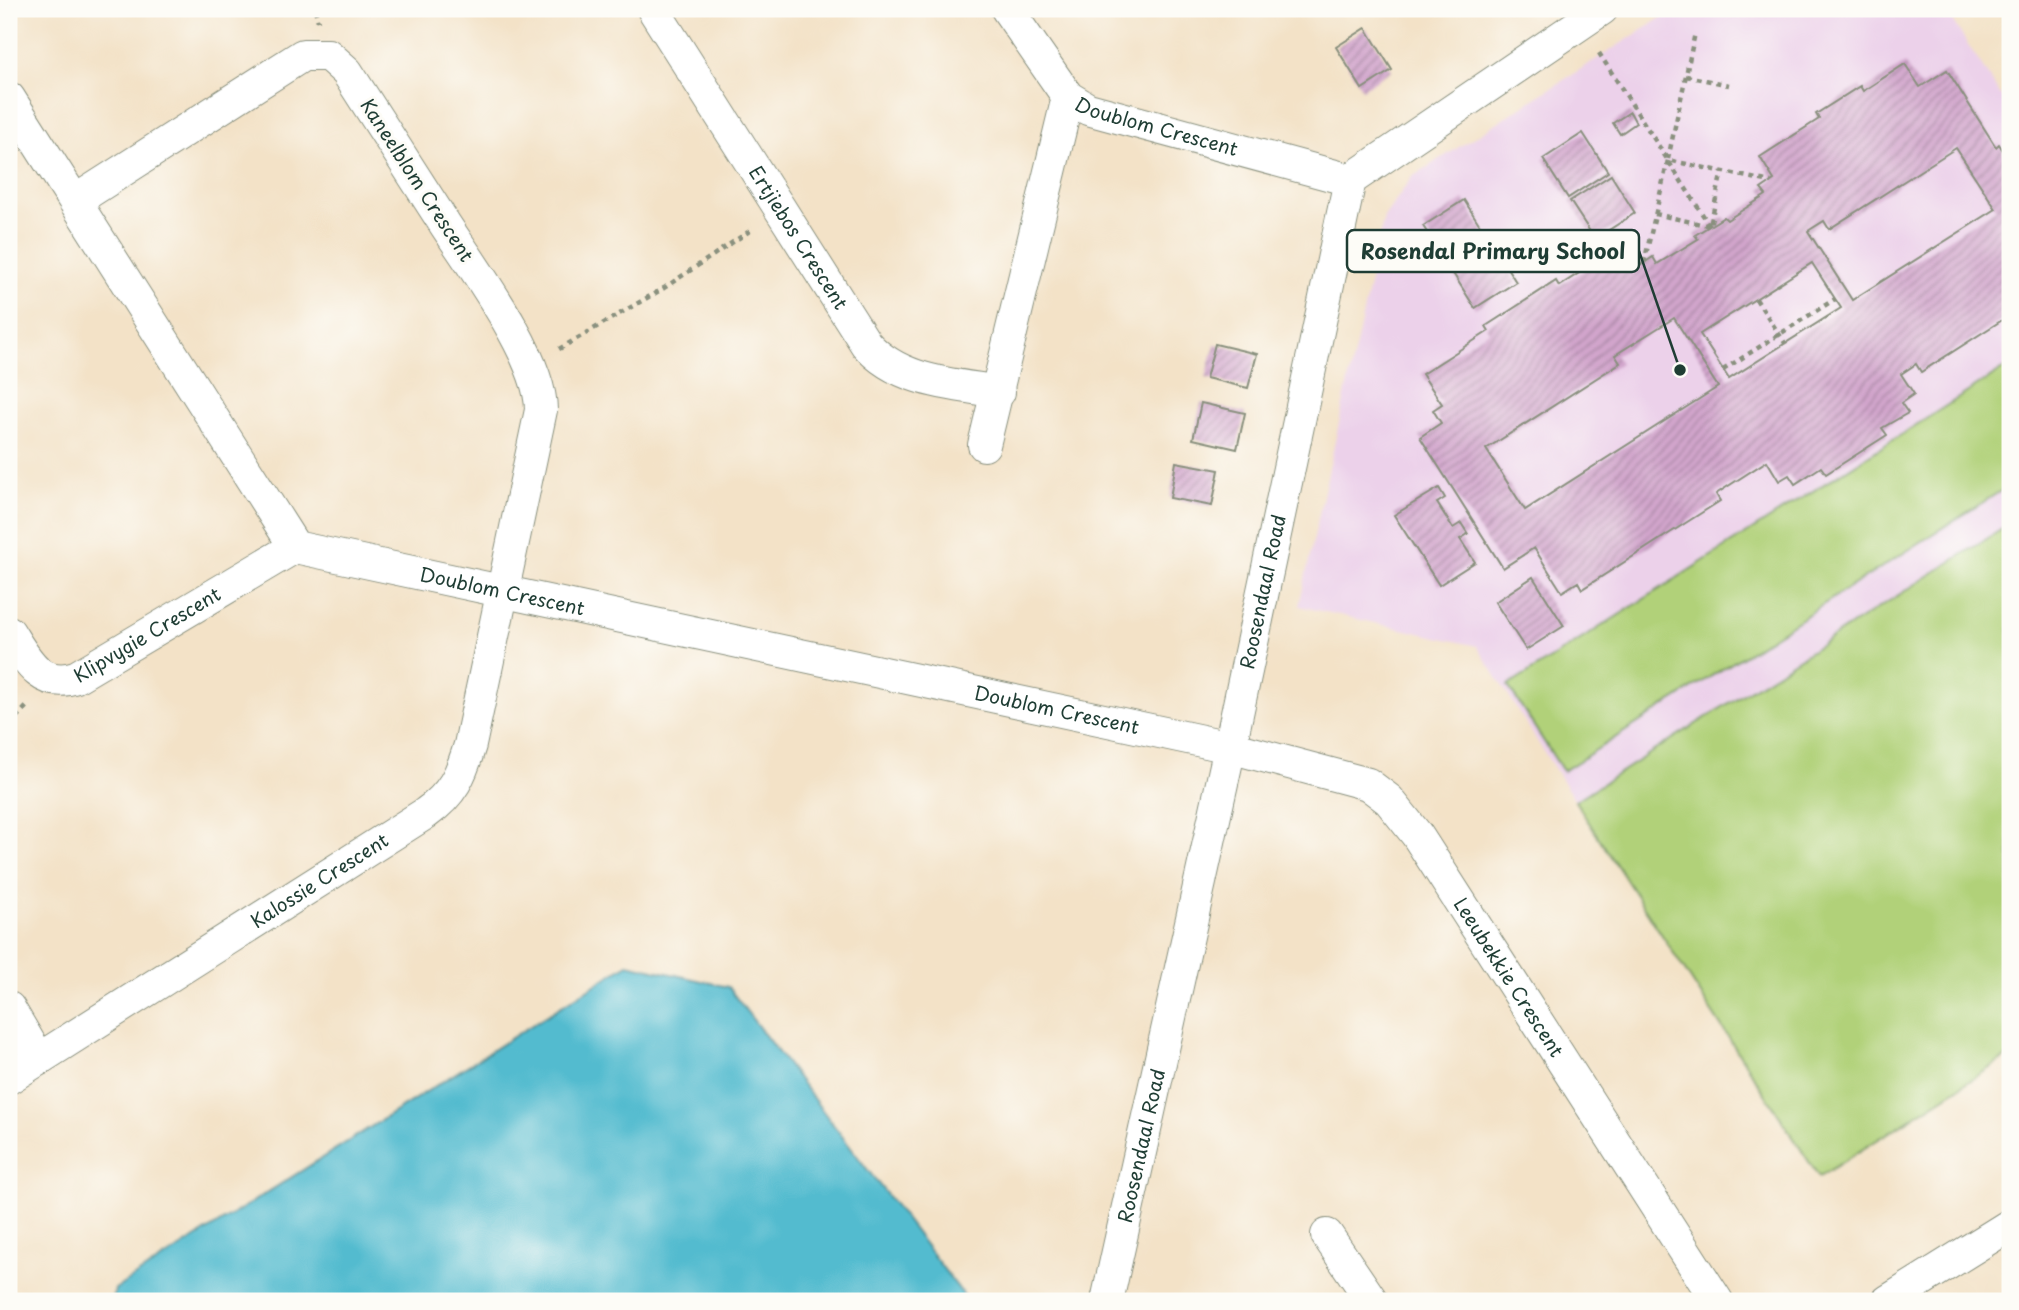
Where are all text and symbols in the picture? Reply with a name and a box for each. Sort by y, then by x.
street label: Doublom Crescent [1070,89,1242,162]
street label: Kaneelblom Crescent [354,92,481,267]
street label: Ertjiebos Crescent [743,160,856,315]
callout: Rosendal Primary School [1347,230,1639,272]
text: Rosendal Primary School [1361,234,1625,266]
street label: Roosendaal Road [1232,512,1292,671]
street label: Doublom Crescent [417,559,588,622]
street label: Klipvygie Crescent [68,579,226,689]
street label: Doublom Crescent [971,678,1142,740]
street label: Kalossie Crescent [245,825,394,934]
street label: Leeubekkie Crescent [1448,892,1571,1062]
street label: Roosendaal Road [1110,1066,1171,1225]

